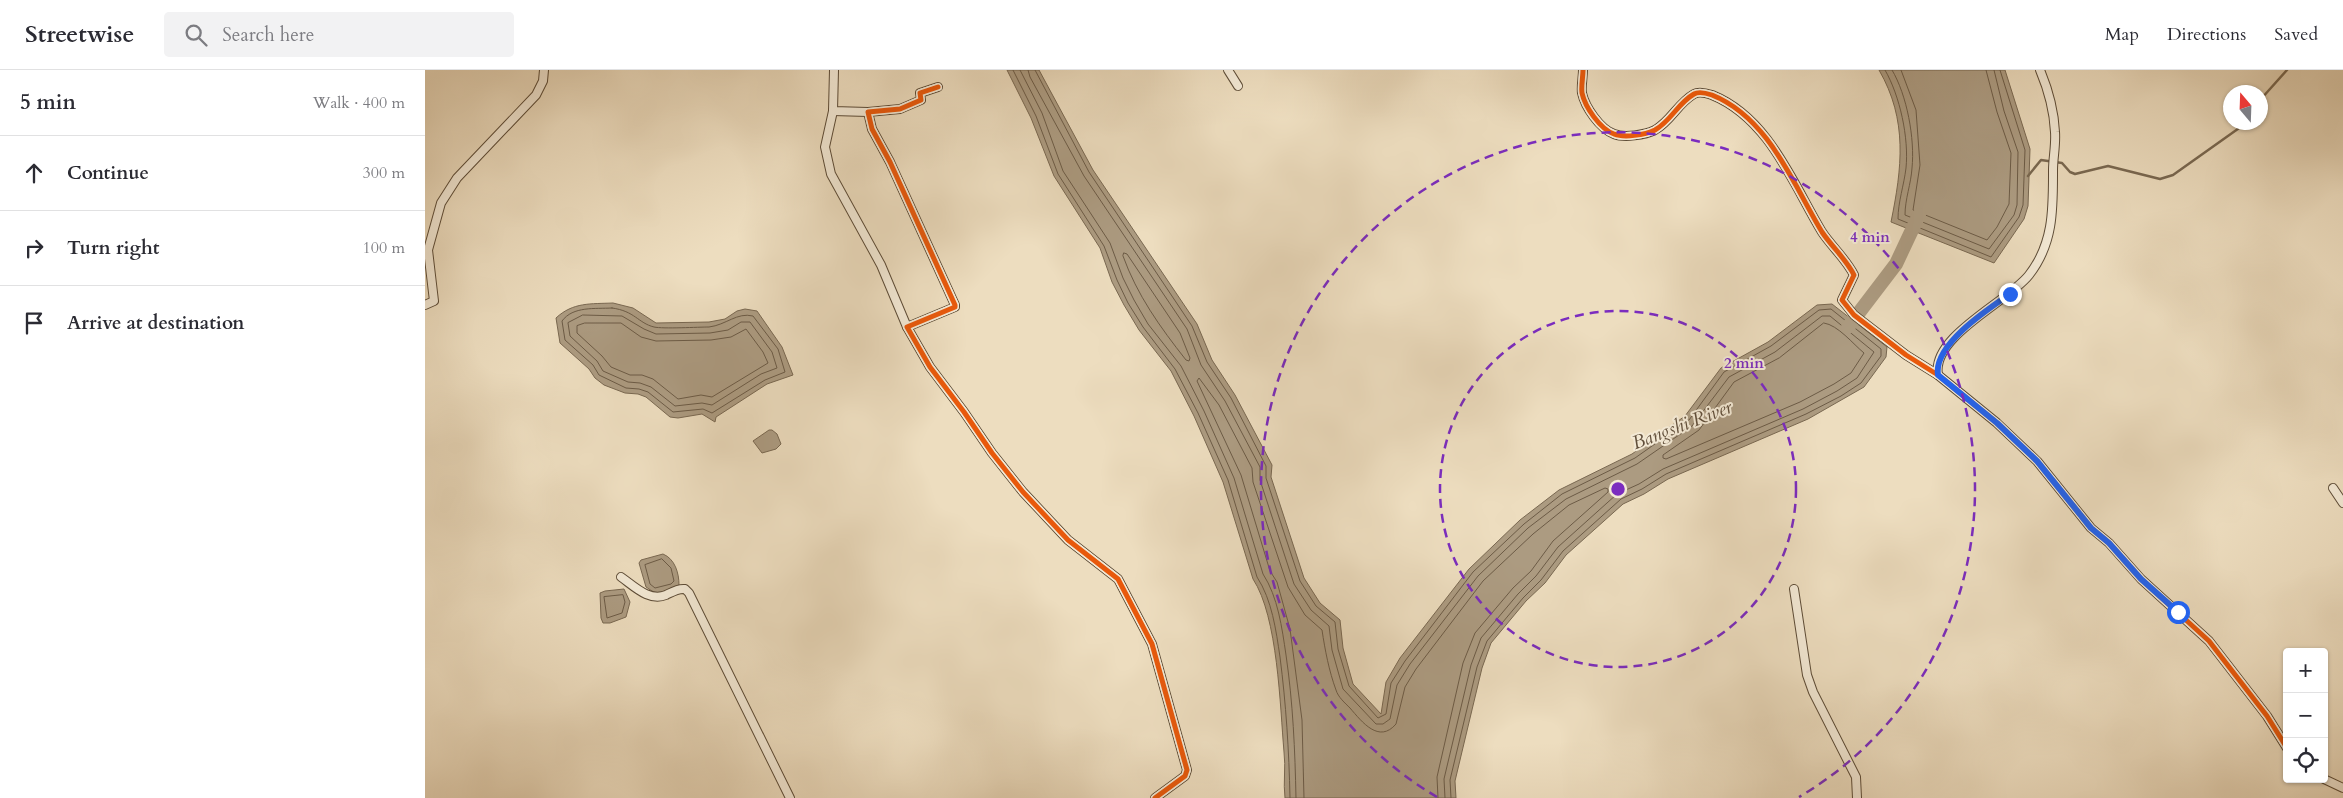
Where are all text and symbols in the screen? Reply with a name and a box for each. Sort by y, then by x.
search box [164,12,514,57]
text: Streetwise [25,18,134,51]
icon: search [182,21,210,49]
text: Search here [222,22,314,48]
text: Map [2105,22,2139,47]
text: Directions [2167,22,2246,47]
text: Saved [2274,22,2318,47]
north arrow [2223,85,2268,130]
text: 5 min [20,88,76,117]
text: Walk · 400 m [313,92,405,114]
icon: ahead [20,159,48,187]
text: Continue [67,160,149,186]
text: 300 m [363,162,405,184]
text: 4 min [1850,227,1890,247]
icon: right [20,234,48,262]
text: Turn right [67,235,159,261]
text: 100 m [363,237,405,259]
route end [1999,283,2022,306]
icon: arrive [20,309,48,337]
text: Arrive at destination [67,310,244,336]
text: 2 min [1724,353,1764,373]
water label: Bangshi River [1628,394,1737,456]
centre of rings [1609,480,1627,498]
route start [2167,601,2190,624]
map controls [2283,648,2328,783]
button: + [2283,648,2328,693]
button: − [2283,693,2328,738]
button: locate [2283,738,2328,783]

